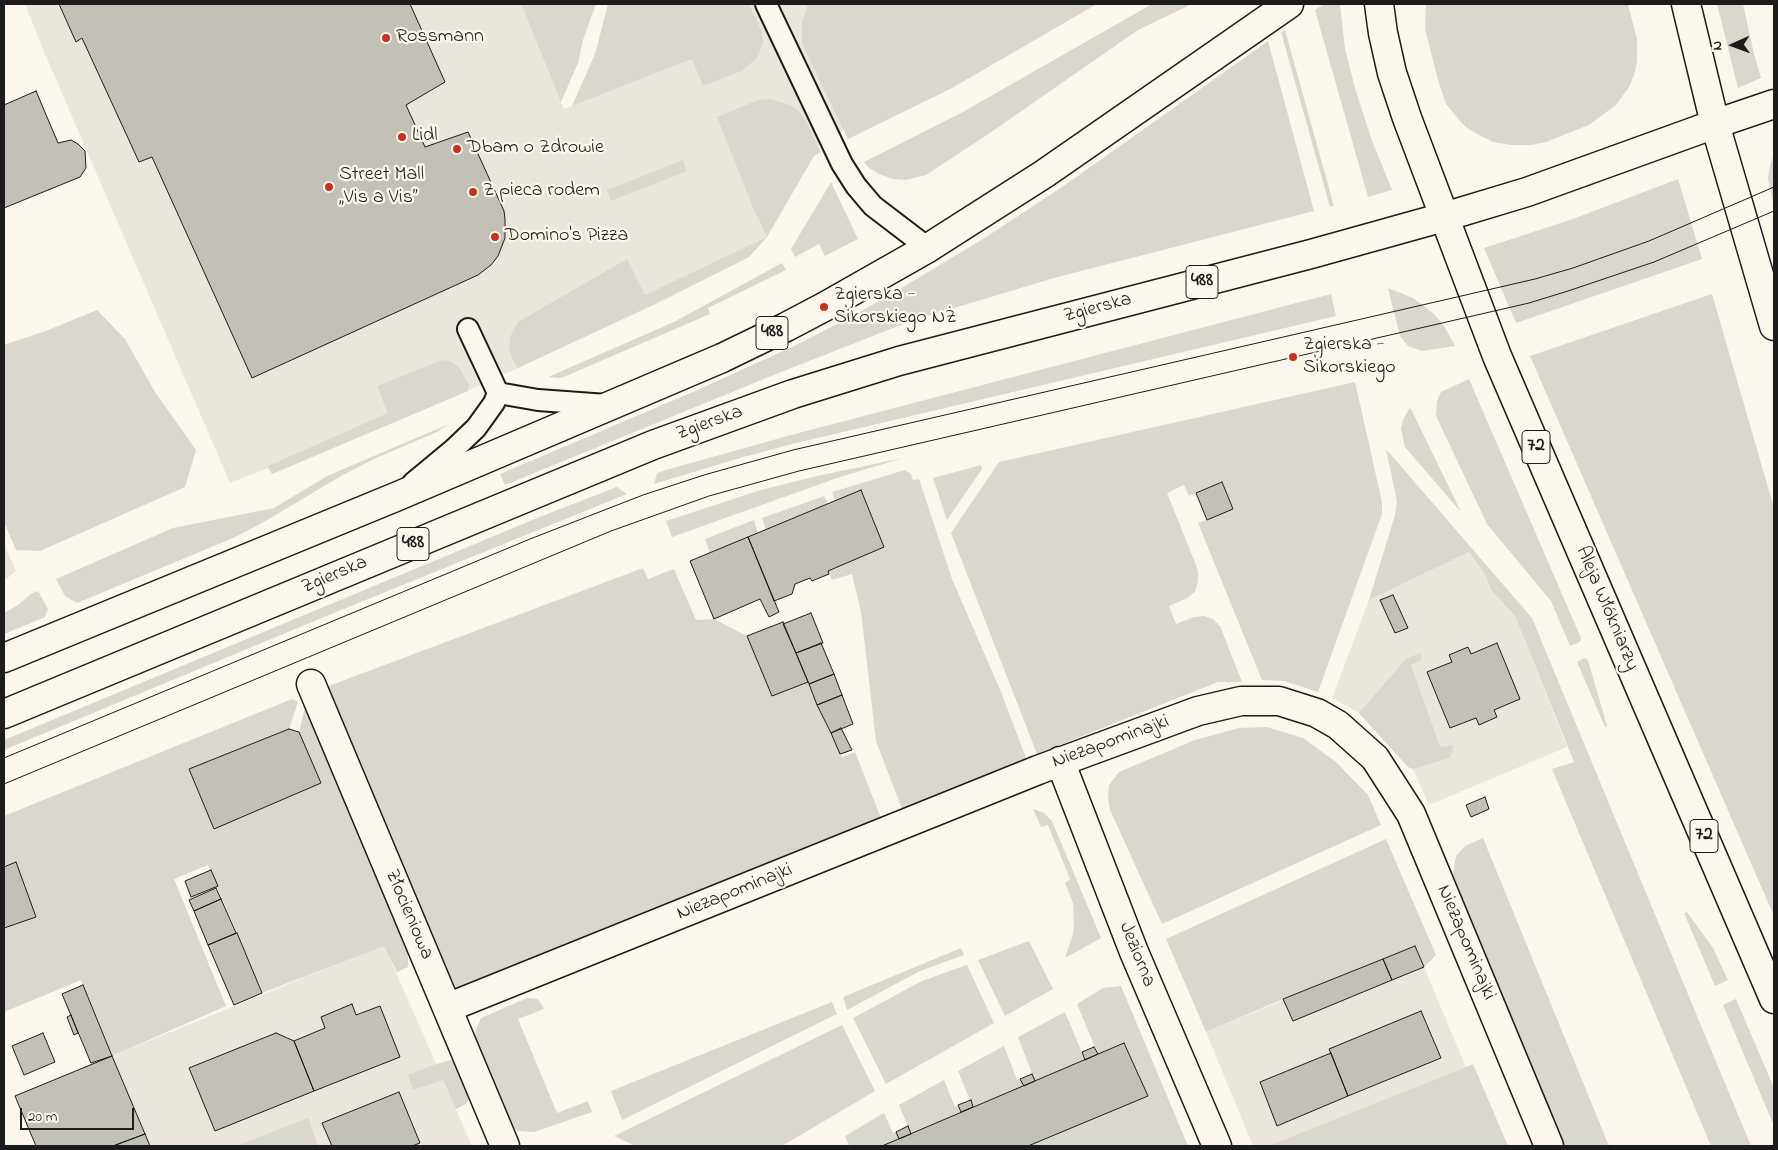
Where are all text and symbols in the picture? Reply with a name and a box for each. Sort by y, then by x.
north arrow [1708,20,1758,70]
place label: Rossmann [396,26,484,50]
marker: Rossmann [380,32,392,44]
text: N [1707,40,1728,51]
place label: Lidl [412,125,438,149]
marker: Lidl [396,131,408,143]
place label: Dbam o Zdrowie [467,137,604,161]
marker: Dbam o Zdrowie [451,143,463,155]
place label: Street Mall „Vis a Vis” [339,164,424,211]
place label: Z pieca rodem [483,180,600,204]
marker: Street Mall „Vis a Vis” [323,181,335,193]
marker: Z pieca rodem [467,186,479,198]
place label: Domino's Pizza [505,225,628,249]
marker: Domino's Pizza [489,231,501,243]
road number: 488 [1186,266,1218,298]
place label: Zgierska - Sikorskiego NŻ [834,284,957,331]
street label: Zgierska [1062,288,1134,330]
marker: Zgierska - Sikorskiego NŻ [818,301,830,313]
road number: 488 [756,316,788,349]
place label: Zgierska - Sikorskiego [1303,334,1396,381]
marker: Zgierska - Sikorskiego [1287,351,1299,363]
street label: Zgierska [674,401,746,447]
road number: 72 [1522,431,1550,464]
road number: 488 [397,528,429,560]
street label: Aleja Włókniarzy [1569,543,1643,675]
street label: Zgierska [299,552,371,600]
street label: Niezapominajki [1049,711,1173,775]
road number: 72 [1690,819,1718,852]
street label: Niezapominajki [674,859,796,927]
street label: Złocieniowa [378,866,438,964]
street label: Niezapominajki [1430,882,1500,1004]
street label: Jeziorna [1112,919,1160,991]
scale bar [22,1098,136,1130]
text: 20 m [28,1106,57,1128]

